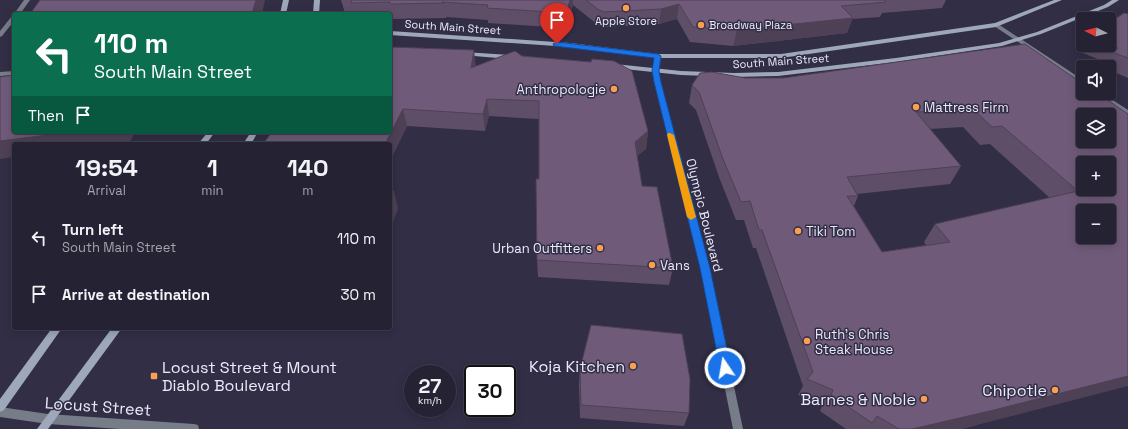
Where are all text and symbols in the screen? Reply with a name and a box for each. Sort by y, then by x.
pin [540,3,574,44]
marker: Apple Store [621,3,631,13]
icon: arrive [546,9,568,31]
north arrow [1076,12,1116,52]
map controls [1076,12,1116,244]
place label: Apple Store [595,14,657,28]
street label: South Main Street [404,17,502,37]
place label: Broadway Plaza [709,18,793,32]
marker: Broadway Plaza [696,20,706,30]
text: 110 m [94,25,168,61]
icon: left [28,28,80,80]
street label: South Main Street [732,51,830,71]
text: South Main Street [94,60,252,83]
button: sound [1076,60,1116,100]
place label: Anthropologie [517,81,606,98]
marker: Anthropologie [609,84,619,94]
place label: Mattress Firm [924,99,1009,116]
marker: Mattress Firm [911,102,921,112]
icon: arrive [72,104,94,126]
text: Then [28,106,64,125]
button: layers [1076,108,1116,148]
text: 19:54 [75,152,138,183]
text: 1 [207,152,218,183]
text: 140 [287,152,329,183]
button: + [1076,156,1116,196]
street label: Olympic Boulevard [682,157,727,274]
text: Arrival [87,182,126,199]
text: min [201,182,224,199]
text: m [302,182,313,199]
button: − [1076,204,1116,244]
text: Turn left [62,220,124,239]
place label: Tiki Tom [806,223,855,240]
marker: Tiki Tom [793,226,803,236]
icon: left [28,227,50,249]
text: 110 m [337,229,376,248]
text: South Main Street [62,239,176,256]
place label: Urban Outfitters [492,240,592,257]
marker: Urban Outfitters [595,243,605,253]
place label: Vans [660,257,690,274]
marker: Vans [647,260,657,270]
icon: arrive [28,283,50,305]
text: Arrive at destination [62,285,210,304]
text: 30 m [341,285,376,304]
place label: Ruth's Chris Steak House [815,326,893,358]
marker: Ruth's Chris Steak House [802,336,812,346]
position arrow [704,347,746,389]
place label: Koja Kitchen [529,356,625,377]
place label: Locust Street & Mount Diablo Boulevard [162,357,337,396]
marker: Koja Kitchen [628,361,638,371]
speed limit sign: 30 [464,365,516,417]
marker: Locust Street & Mount Diablo Boulevard [149,371,159,381]
text: 27 [419,373,441,399]
place label: Chipotle [982,380,1047,401]
marker: Chipotle [1050,385,1060,395]
place label: Barnes & Noble [800,389,916,410]
street label: Locust Street [44,392,152,421]
text: km/h [418,394,442,407]
marker: Barnes & Noble [919,394,929,404]

